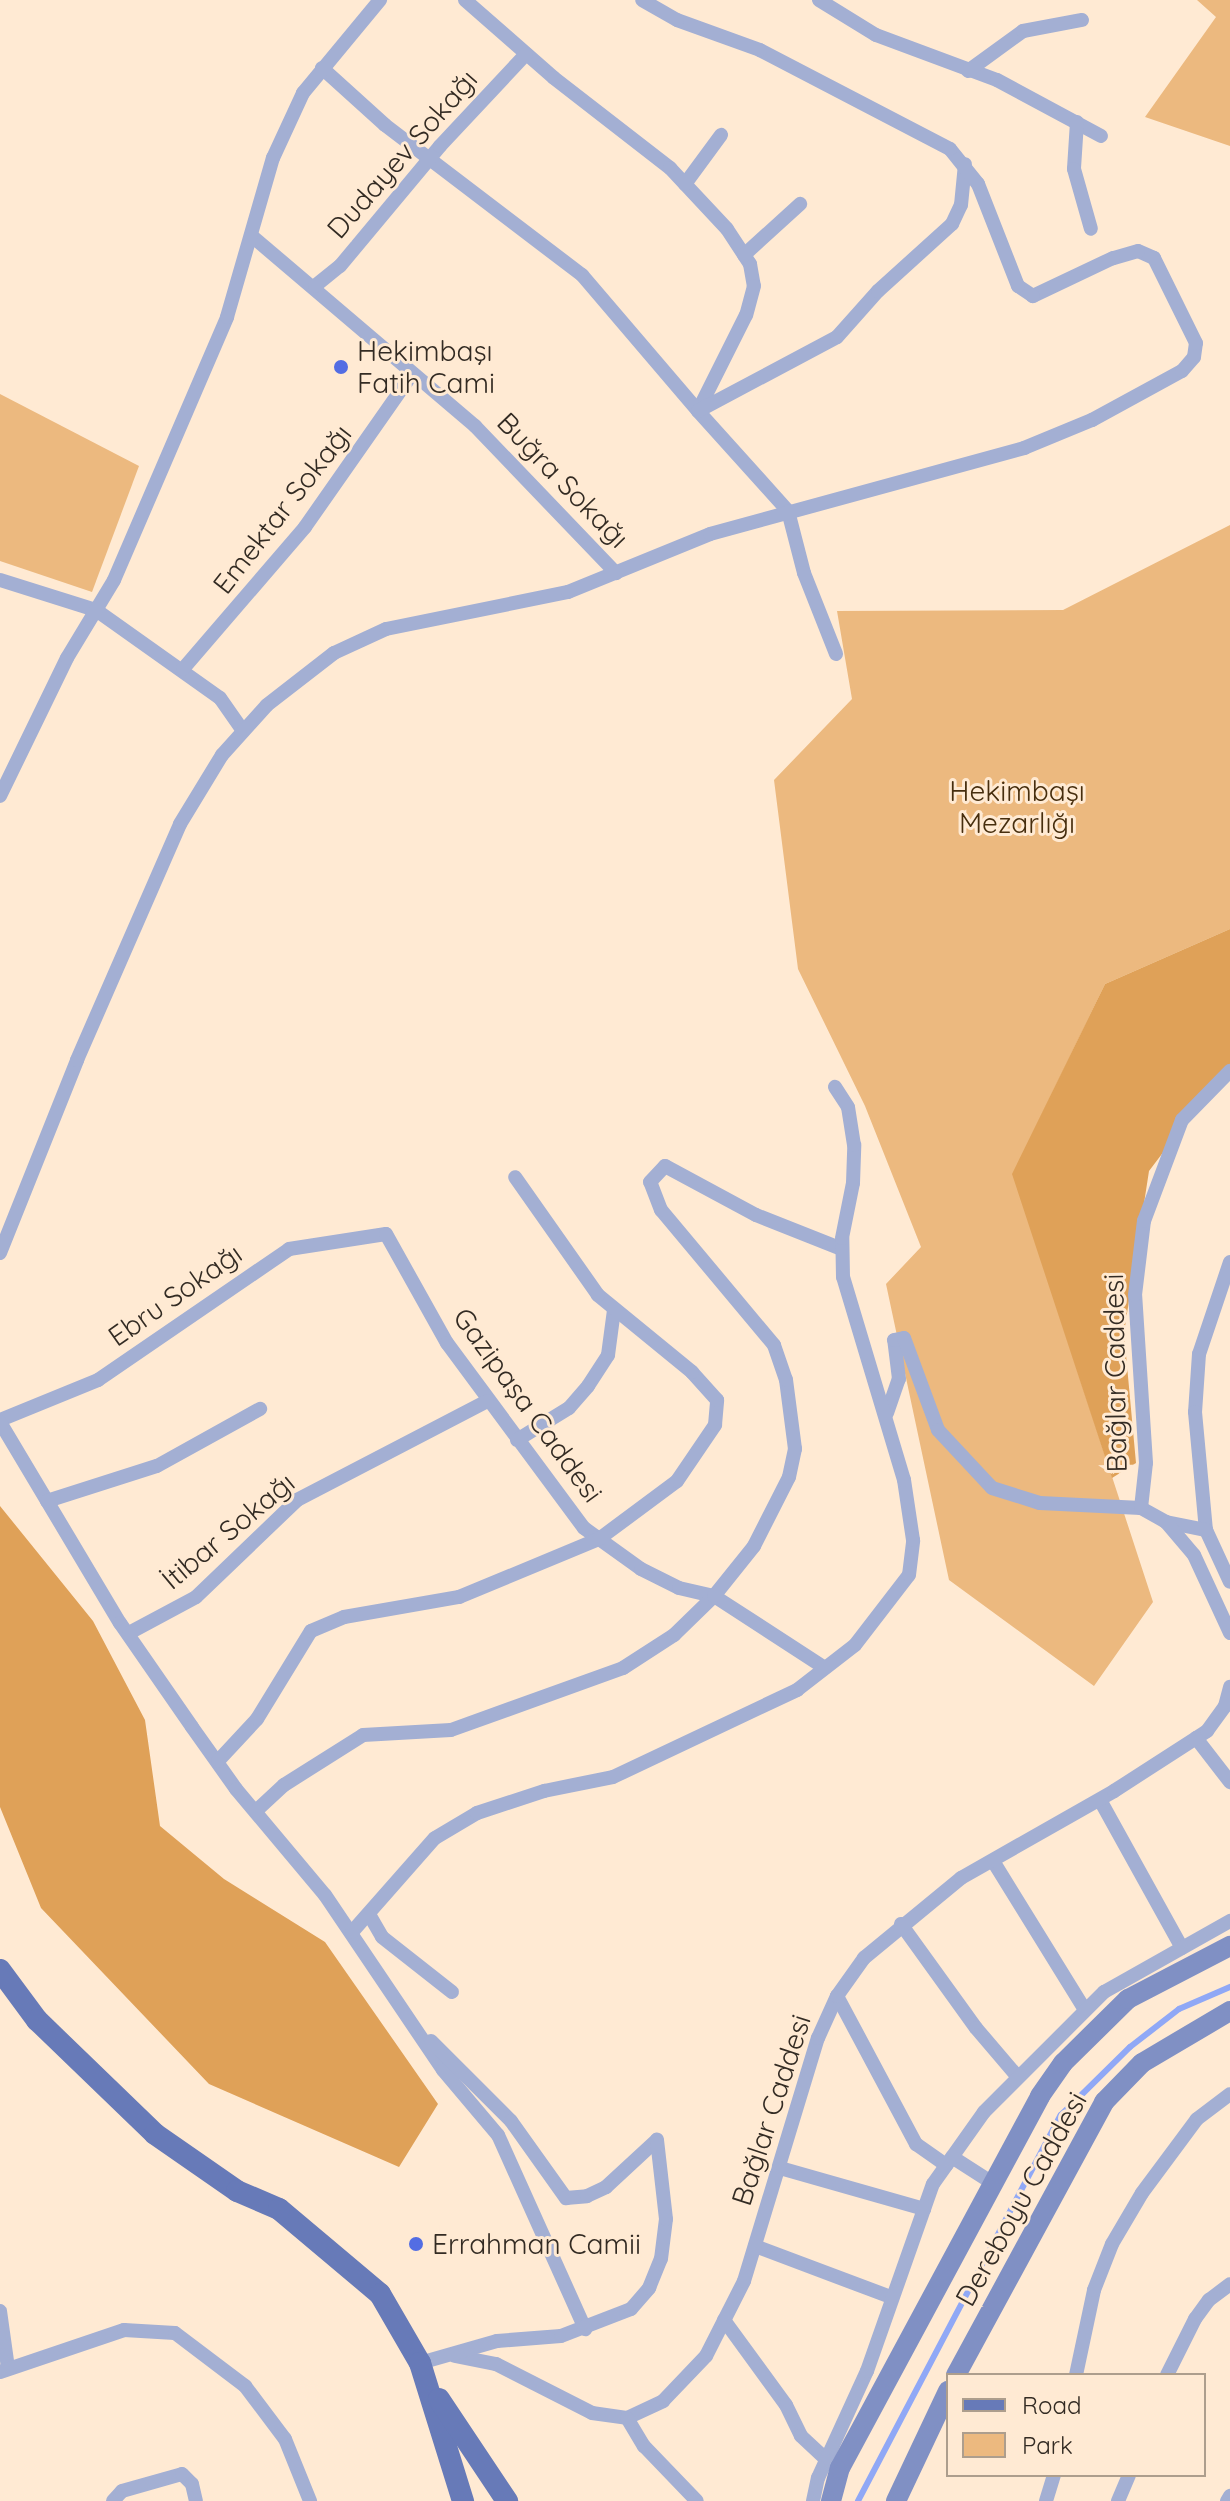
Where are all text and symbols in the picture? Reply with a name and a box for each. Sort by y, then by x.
street label: Dudayev Sokağı [320,63,484,245]
place label: Hekimbaşı Fatih Cami [357,334,495,400]
marker: Hekimbaşı Fatih Cami [332,358,350,376]
street label: Buğra Sokağı [490,406,636,554]
street label: Emektar Sokağı [206,418,358,600]
park label: Hekimbaşı Mezarlığı [949,774,1085,840]
street label: Ebru Sokağı [102,1237,248,1353]
street label: Bağlar Caddesi [1096,1273,1134,1473]
street label: Gazipaşa Caddesi [446,1301,610,1509]
street label: İtibar Sokağı [155,1466,301,1596]
street label: Bağlar Caddesi [724,2010,818,2210]
street label: Dereboyu Caddesi [948,2086,1094,2312]
place label: Errahman Camii [432,2227,641,2261]
marker: Errahman Camii [407,2235,425,2253]
legend [946,2373,1206,2477]
text: Road [1022,2390,1082,2420]
text: Park [1022,2430,1073,2460]

